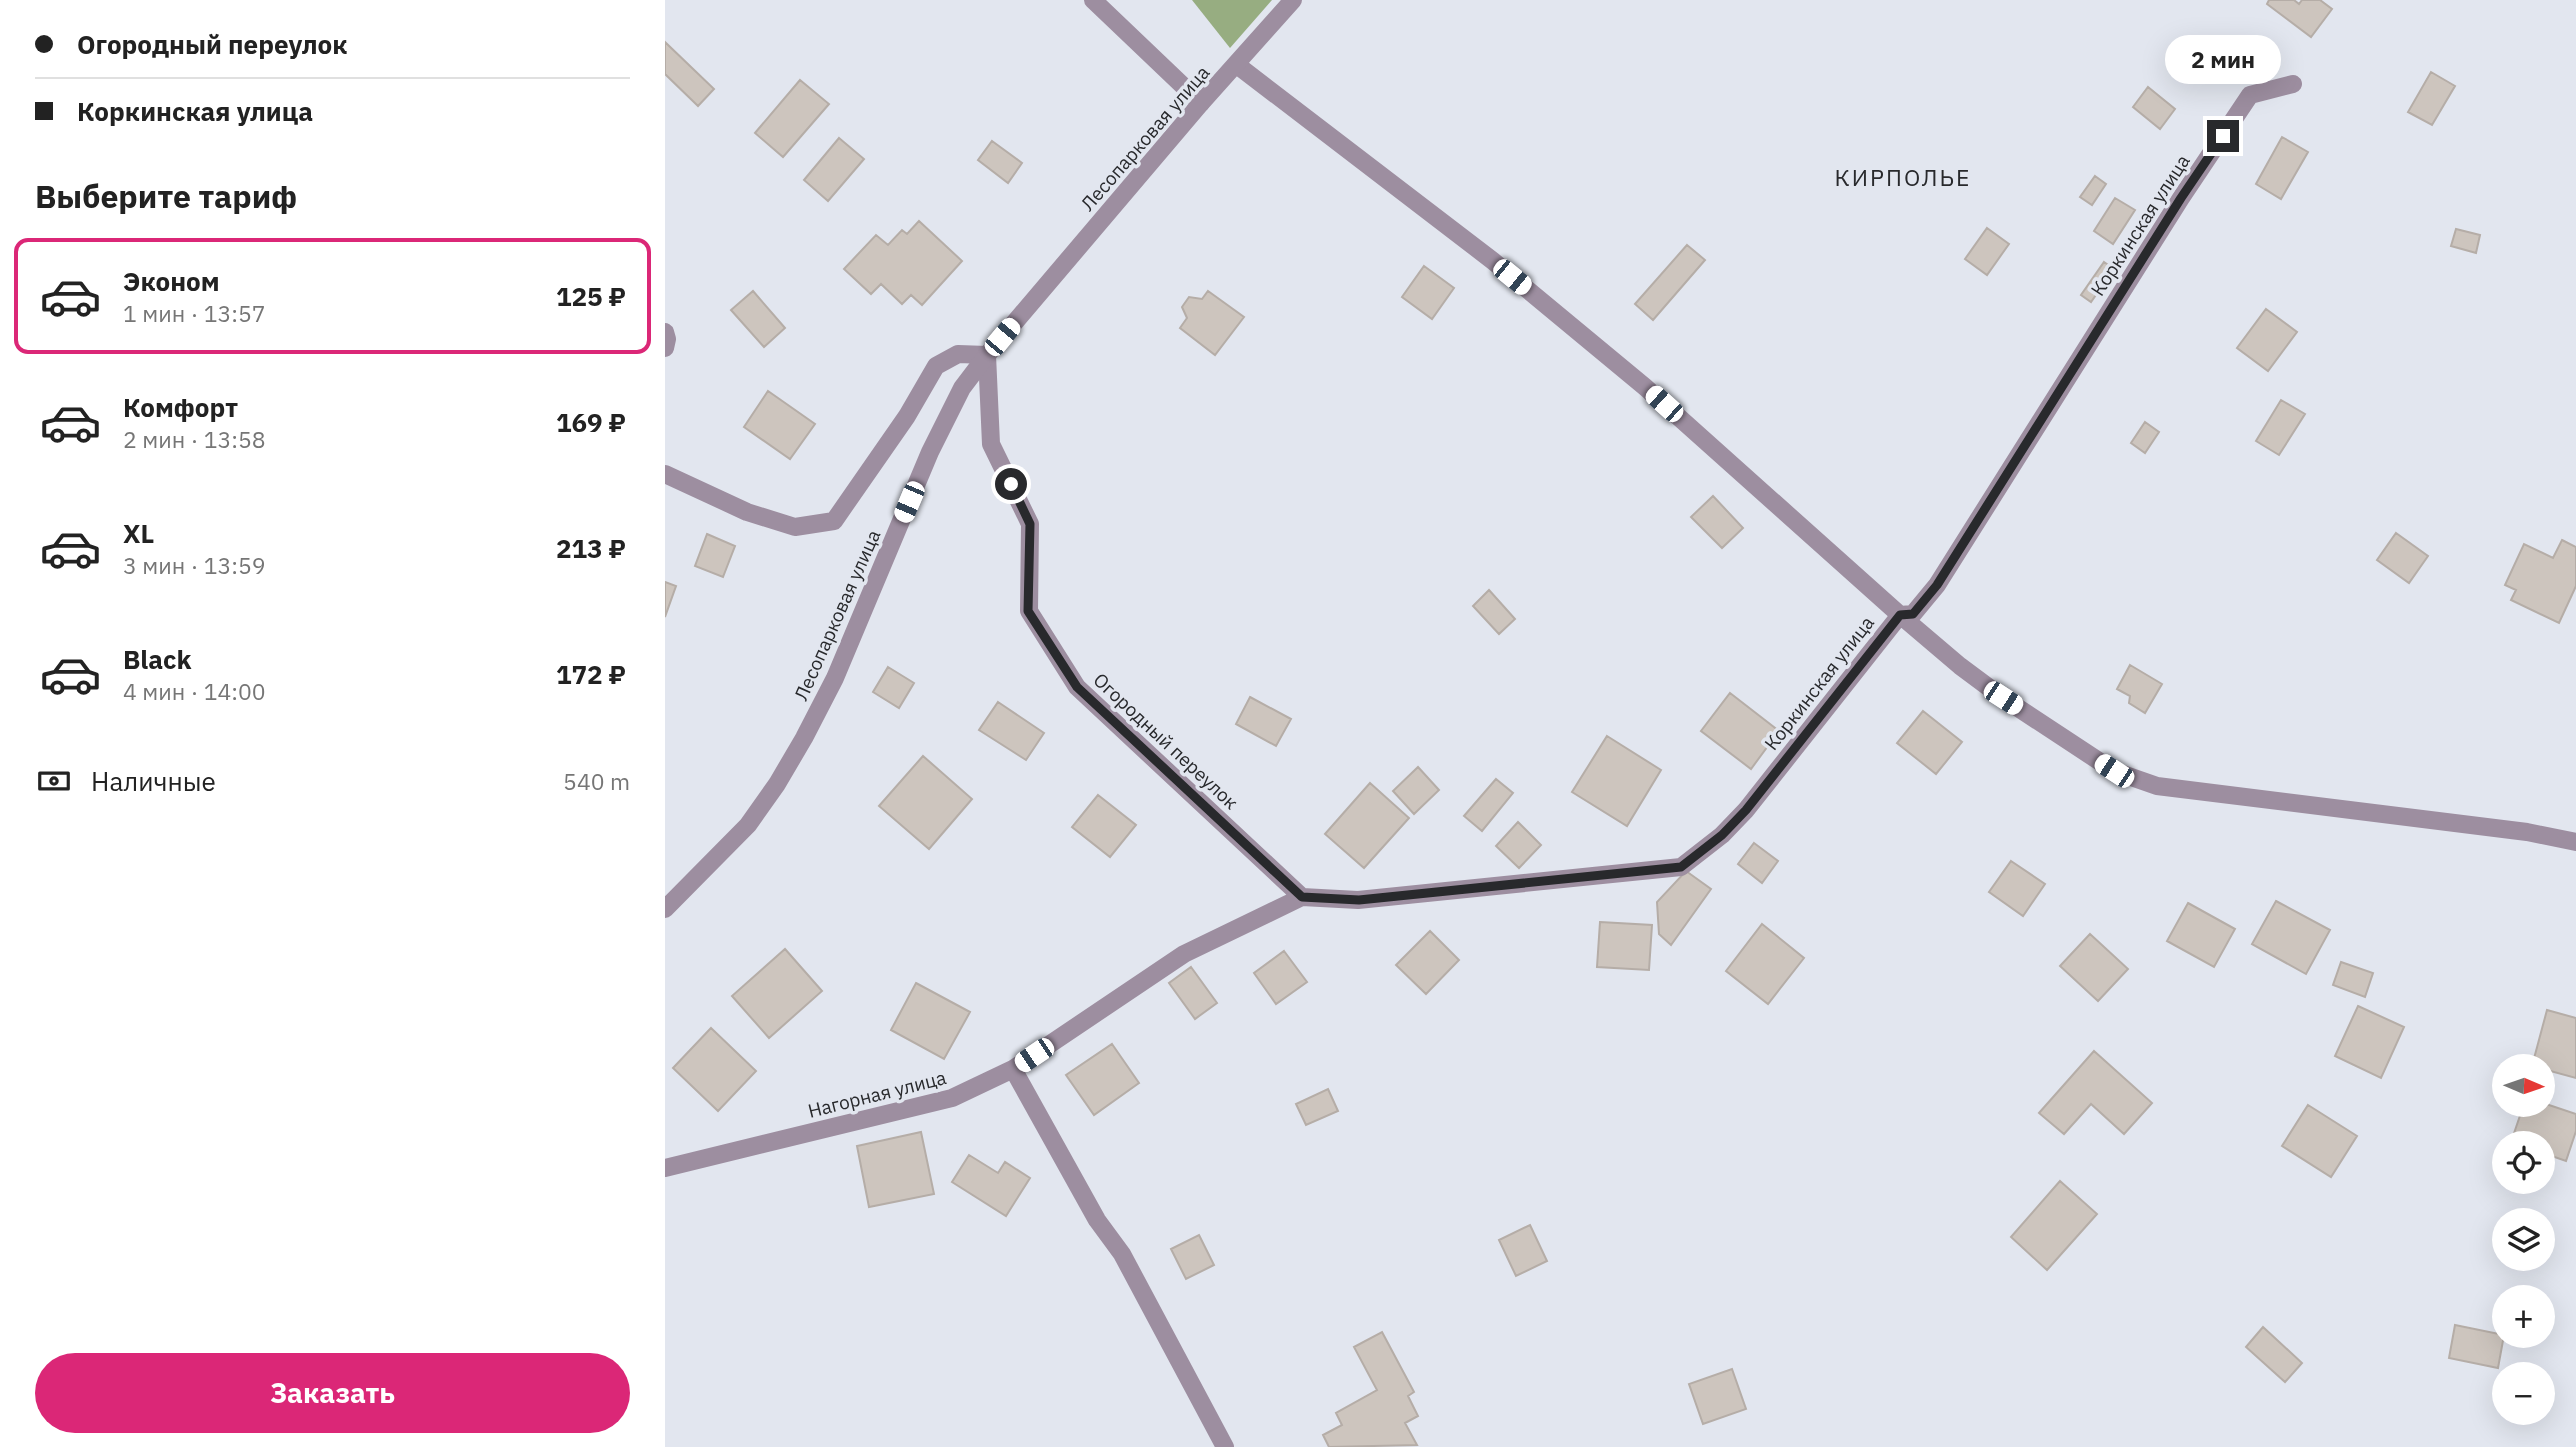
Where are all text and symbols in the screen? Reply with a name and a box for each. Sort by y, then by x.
text: Огородный переулок [77,27,348,61]
callout: 2 мин [2165,34,2281,83]
text: 2 мин [2191,44,2255,74]
street label: Лесопарковая улица [1075,61,1215,215]
text: Коркинская улица [77,94,313,128]
route end [2207,120,2239,152]
street label: Коркинская улица [2085,150,2195,300]
district label: КИРПОЛЬЕ [1835,162,1971,192]
text: Выберите тариф [35,175,297,217]
car [1490,256,1535,298]
text: Эконом [123,264,220,298]
icon: car [39,265,102,328]
text: 125 ₽ [556,279,626,313]
text: 1 мин · 13:57 [123,298,266,328]
car [981,314,1024,360]
car [1642,382,1687,426]
text: Комфорт [123,390,238,424]
icon: car [39,391,102,454]
text: 169 ₽ [556,405,626,439]
text: 2 мин · 13:58 [123,424,266,454]
route start [995,468,1027,500]
car [892,479,927,525]
text: XL [123,516,154,550]
icon: car [39,517,102,580]
street label: Лесопарковая улица [789,526,885,704]
text: 213 ₽ [556,531,626,565]
text: 3 мин · 13:59 [123,550,266,580]
street label: Коркинская улица [1759,611,1879,755]
text: Black [123,642,191,676]
icon: car [39,643,102,706]
text: 172 ₽ [556,657,626,691]
street label: Огородный переулок [1089,668,1243,814]
text: 4 мин · 14:00 [123,676,266,706]
car [1980,678,2027,718]
car [2091,751,2138,791]
icon: cash [35,762,73,800]
text: Наличные [91,764,216,798]
text: 540 m [563,766,630,796]
car [1011,1035,1058,1075]
north arrow [2492,1054,2555,1116]
map controls [2492,1054,2555,1425]
street label: Нагорная улица [805,1065,949,1123]
button: locate [2492,1131,2555,1194]
button: layers [2492,1208,2555,1271]
button: + [2492,1285,2555,1348]
button: Заказать [35,1353,630,1433]
button: − [2492,1362,2555,1425]

